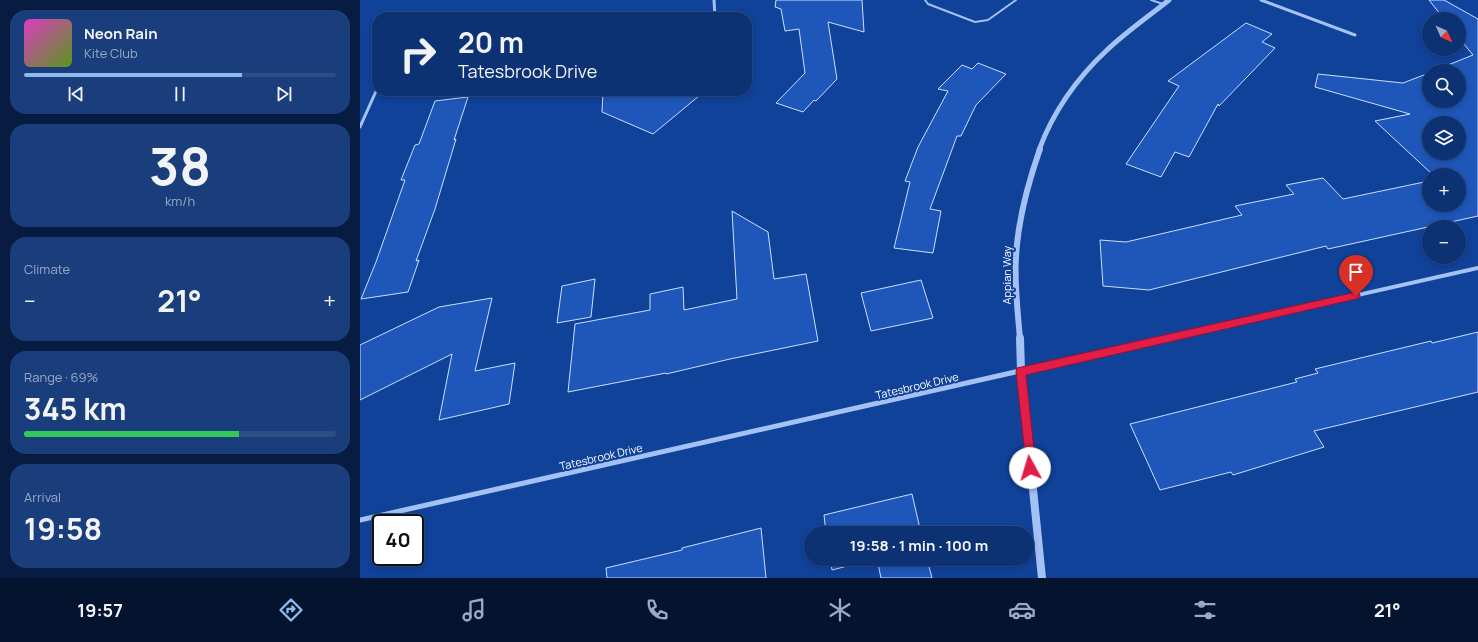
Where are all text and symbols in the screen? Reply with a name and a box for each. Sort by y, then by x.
north arrow [1422,12,1466,56]
map controls [1422,12,1466,264]
text: Neon Rain [84,23,158,44]
text: 20 m [458,23,524,61]
icon: right [392,28,444,80]
text: Kite Club [84,44,138,62]
text: Tatesbrook Drive [458,59,597,83]
button: search [1422,64,1466,108]
icon: previous [65,83,87,105]
icon: pause [169,83,191,105]
icon: next [273,83,295,105]
button: layers [1422,116,1466,160]
text: 38 [149,130,211,201]
button: + [1422,168,1466,212]
text: km/h [165,192,195,210]
button: − [1422,220,1466,264]
street label: Appian Way [999,245,1014,304]
pin [1339,255,1373,296]
text: Climate [24,260,70,278]
icon: arrive [1345,261,1367,283]
text: 21° [157,280,202,321]
text: − [24,286,36,316]
text: + [323,286,336,316]
text: Range · 69% [24,368,98,386]
street label: Tatesbrook Drive [874,369,961,402]
text: 345 km [24,388,126,429]
street label: Tatesbrook Drive [558,440,645,473]
position arrow [1009,447,1051,489]
text: Arrival [24,488,61,506]
text: 19:58 [24,508,102,549]
speed limit sign: 40 [372,514,424,566]
text: 19:58 · 1 min · 100 m [850,535,988,556]
icon: directions [277,596,305,624]
icon: music [460,596,488,624]
icon: phone [643,596,671,624]
icon: climate [826,596,854,624]
icon: car [1008,596,1036,624]
icon: filters [1191,596,1219,624]
text: 19:57 [77,598,123,622]
text: 21° [1374,598,1401,622]

